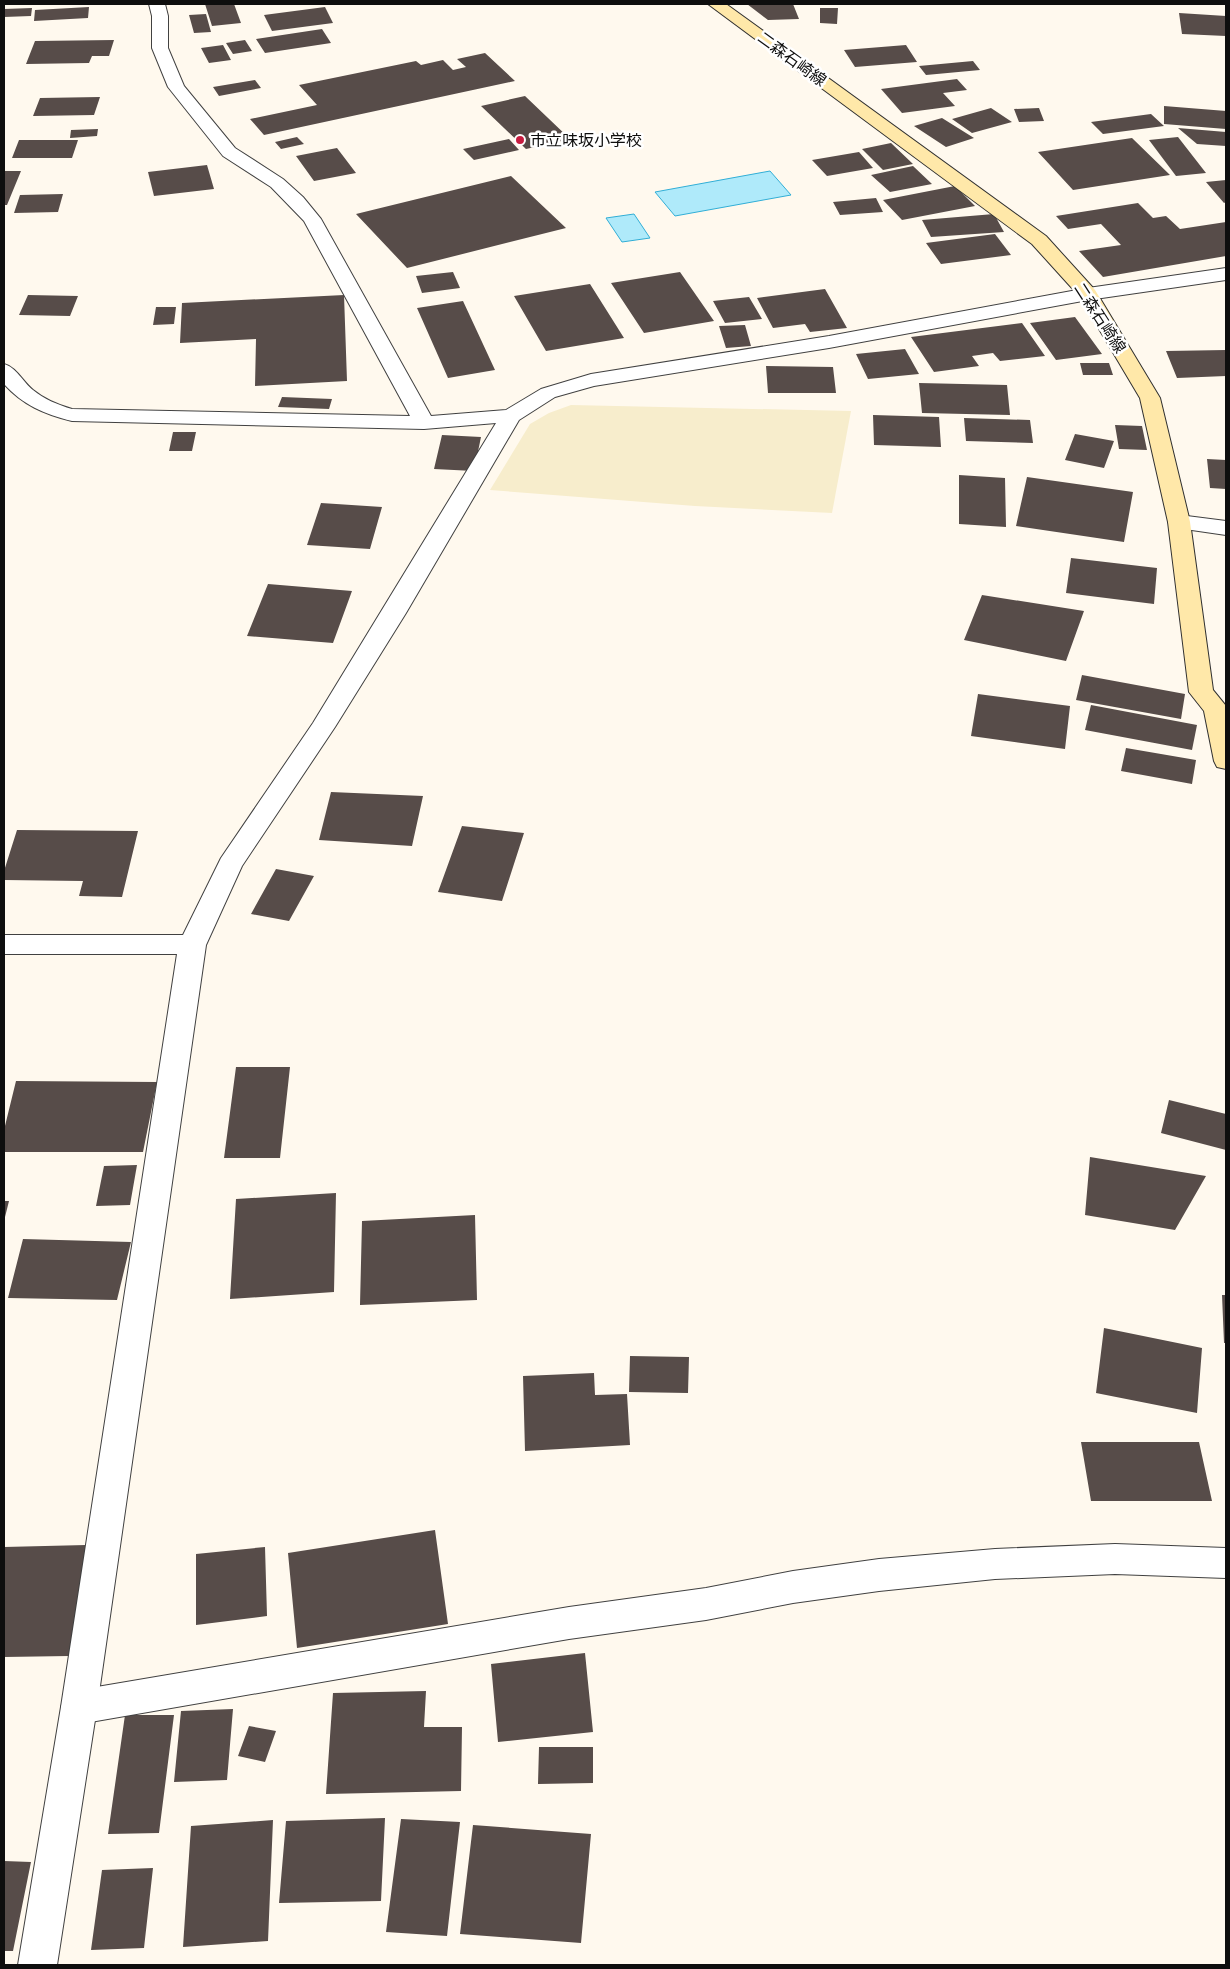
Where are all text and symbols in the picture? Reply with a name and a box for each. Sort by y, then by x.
street label: 二森石崎線 [754,28,830,90]
place label: 市立味坂小学校 [530,131,642,150]
marker: 市立味坂小学校 [514,134,526,146]
street label: 二森石崎線 [1070,279,1130,357]

